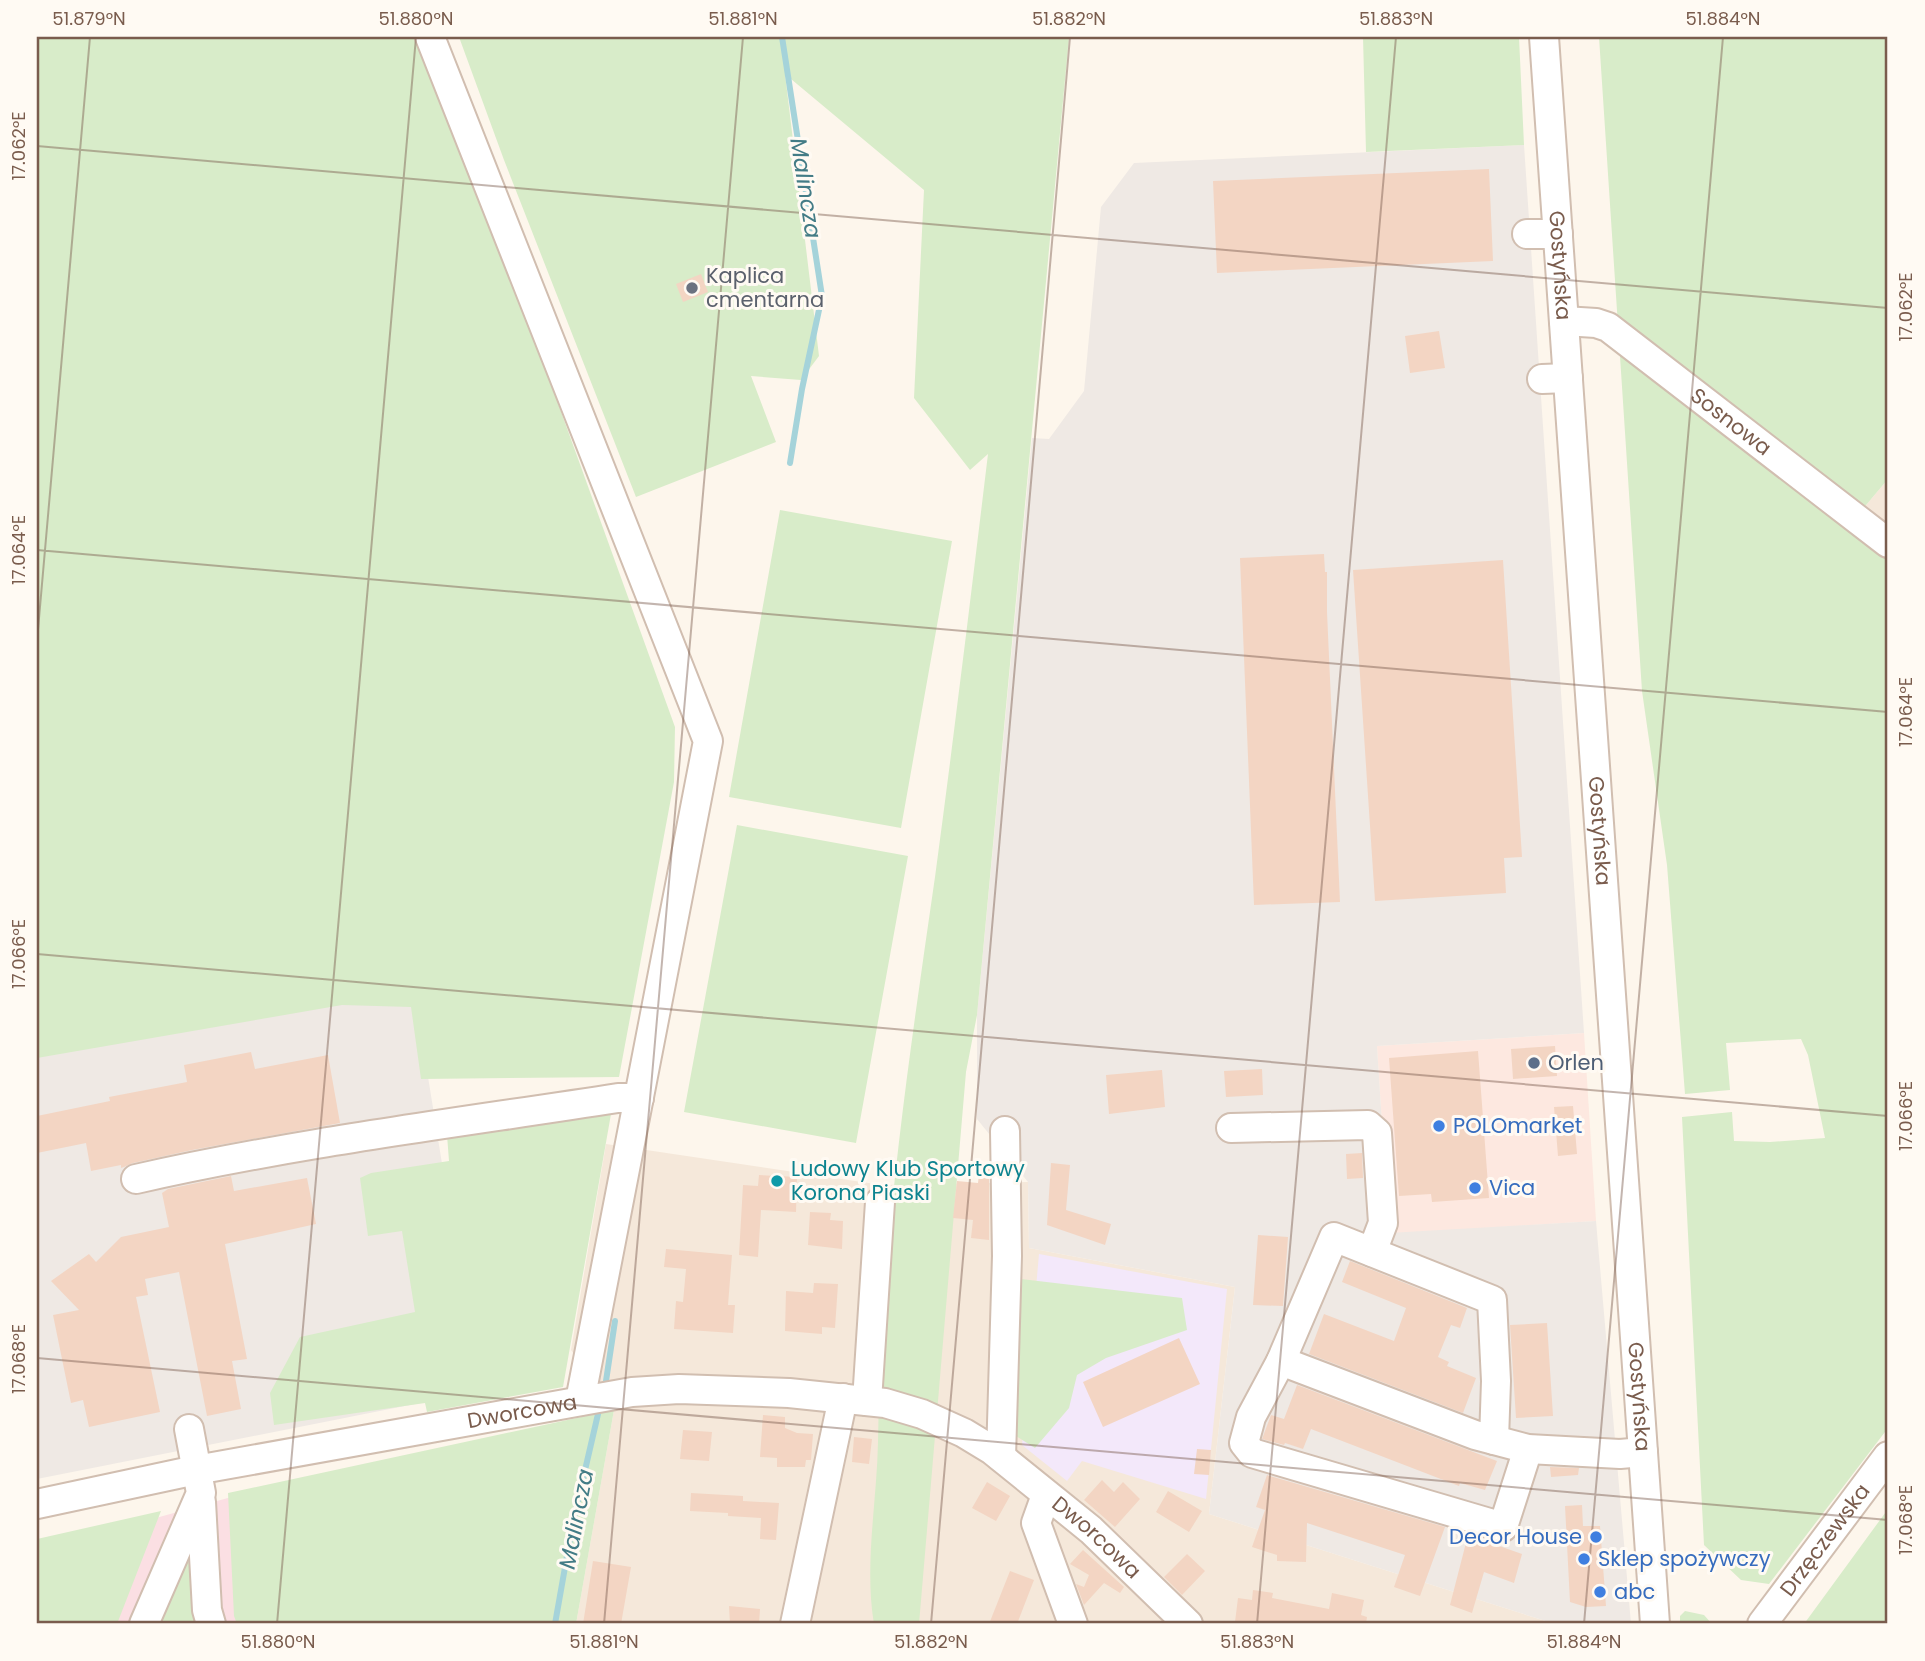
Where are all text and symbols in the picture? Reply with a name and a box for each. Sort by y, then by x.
text: 51.879°N [52,6,126,31]
text: 51.880°N [379,6,453,31]
text: 51.881°N [708,6,778,31]
text: 51.882°N [1032,6,1106,31]
text: 51.883°N [1359,6,1433,31]
text: 51.884°N [1686,6,1760,31]
text: 17.062°E [6,111,31,181]
water label: Malincza [782,135,830,241]
street label: Gostyńska [1542,210,1579,321]
place label: Kaplica cmentarna [706,261,824,314]
text: 17.062°E [1893,272,1918,342]
marker: Kaplica cmentarna [684,280,700,296]
street label: Sosnowa [1685,381,1778,462]
text: 17.064°E [6,515,31,585]
text: 17.064°E [1893,677,1918,747]
street label: Gostyńska [1582,775,1618,887]
text: 17.066°E [6,919,31,989]
place label: Orlen [1548,1048,1604,1077]
marker: Orlen [1526,1055,1542,1071]
text: 17.066°E [1893,1081,1918,1151]
place label: POLOmarket [1453,1111,1582,1140]
marker: POLOmarket [1431,1118,1447,1134]
place label: Ludowy Klub Sportowy Korona Piaski [791,1154,1025,1207]
marker: Ludowy Klub Sportowy Korona Piaski [769,1173,785,1189]
place label: Vica [1489,1173,1535,1202]
marker: Vica [1467,1180,1483,1196]
text: 17.068°E [6,1324,31,1394]
street label: Gostyńska [1621,1341,1658,1452]
street label: Dworcowa [465,1387,579,1435]
water label: Malincza [551,1466,601,1572]
street label: Drzęczewska [1773,1477,1876,1602]
text: 17.068°E [1893,1485,1918,1555]
street label: Dworcowa [1046,1489,1148,1585]
place label: Decor House [1449,1522,1582,1551]
marker: Decor House [1588,1529,1604,1545]
place label: Sklep spożywczy [1598,1544,1771,1573]
marker: Sklep spożywczy [1576,1551,1592,1567]
place label: abc [1614,1577,1655,1606]
marker: abc [1592,1584,1608,1600]
text: 51.880°N [241,1629,315,1654]
text: 51.881°N [569,1629,639,1654]
text: 51.882°N [894,1629,968,1654]
text: 51.883°N [1220,1629,1294,1654]
text: 51.884°N [1547,1629,1621,1654]

